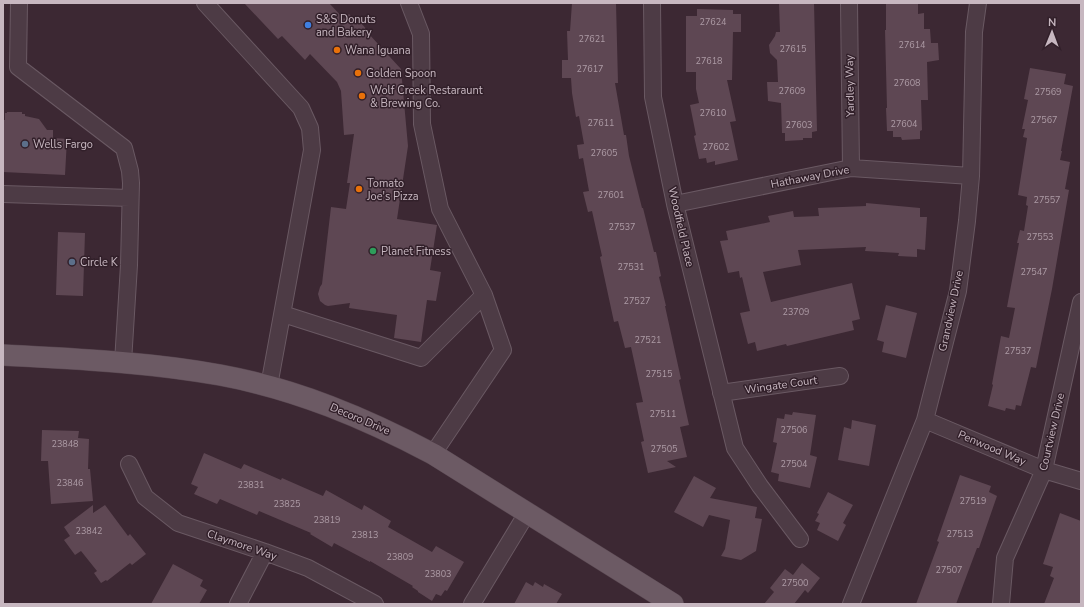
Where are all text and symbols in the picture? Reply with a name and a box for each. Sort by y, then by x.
place label: S&S Donuts and Bakery [316,12,376,40]
north arrow [1032,12,1072,52]
text: N [1048,15,1056,30]
house number: 27624 [699,16,727,28]
marker: S&S Donuts and Bakery [303,20,313,30]
house number: 27621 [578,33,606,45]
house number: 27614 [898,39,926,51]
place label: Wana Iguana [345,43,411,58]
house number: 27615 [779,43,807,55]
marker: Wana Iguana [332,45,342,55]
street label: Yardley Way [842,54,858,118]
house number: 27618 [695,55,723,67]
house number: 27617 [576,63,604,75]
place label: Golden Spoon [366,66,436,81]
marker: Golden Spoon [353,68,363,78]
house number: 27608 [893,77,921,89]
place label: Wolf Creek Restaraunt & Brewing Co. [370,83,483,111]
house number: 27609 [778,85,806,97]
house number: 27569 [1034,86,1062,98]
marker: Wolf Creek Restaraunt & Brewing Co. [357,91,367,101]
house number: 27610 [699,107,727,119]
house number: 27567 [1030,114,1058,126]
house number: 27611 [587,117,615,129]
house number: 27604 [890,118,918,130]
house number: 27603 [785,119,813,131]
place label: Wells Fargo [33,137,93,152]
marker: Wells Fargo [20,139,30,149]
house number: 27602 [702,141,730,153]
house number: 27605 [590,147,618,159]
street label: Hathaway Drive [770,162,851,192]
place label: Tomato Joe's Pizza [366,176,419,204]
marker: Tomato Joe's Pizza [354,184,364,194]
street label: Woodfield Place [665,186,698,269]
house number: 27601 [597,189,625,201]
house number: 27557 [1033,194,1061,206]
house number: 27537 [608,221,636,233]
house number: 27553 [1026,231,1054,243]
place label: Planet Fitness [381,244,451,259]
marker: Planet Fitness [368,246,378,256]
place label: Circle K [80,255,119,270]
marker: Circle K [67,257,77,267]
house number: 27531 [617,261,645,273]
house number: 27547 [1020,266,1048,278]
street label: Grandview Drive [935,269,967,353]
house number: 27527 [623,295,651,307]
house number: 23709 [782,306,810,318]
house number: 27521 [634,334,662,346]
house number: 27537 [1004,345,1032,357]
house number: 27515 [645,368,673,380]
street label: Wingate Court [744,372,818,398]
street label: Courtview Drive [1036,391,1068,472]
street label: Decoro Drive [328,400,393,438]
house number: 27511 [649,408,677,420]
house number: 27506 [780,424,808,436]
street label: Penwood Way [956,427,1029,469]
house number: 23848 [51,438,79,450]
house number: 27505 [650,443,678,455]
house number: 27504 [780,458,808,470]
house number: 23846 [56,477,84,489]
house number: 23831 [237,479,265,491]
house number: 27519 [959,495,987,507]
house number: 23825 [273,498,301,510]
house number: 23819 [313,514,341,526]
house number: 23842 [75,525,103,537]
street label: Claymore Way [205,526,279,564]
house number: 27513 [946,528,974,540]
house number: 23813 [351,529,379,541]
house number: 23809 [386,551,414,563]
house number: 27507 [935,564,963,576]
house number: 23803 [424,568,452,580]
house number: 27500 [781,577,809,589]

